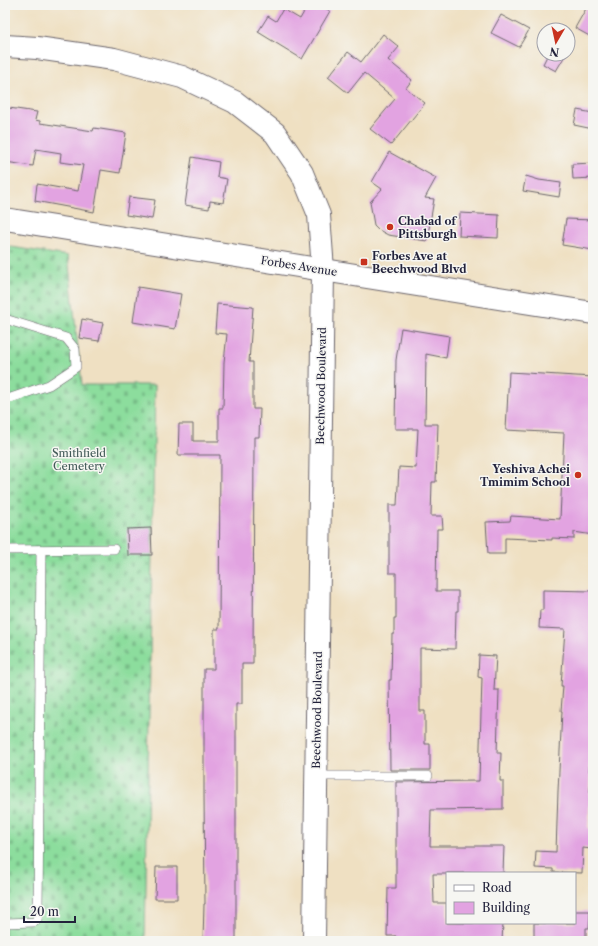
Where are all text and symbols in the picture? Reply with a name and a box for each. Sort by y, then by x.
north arrow [536,22,576,62]
text: N [548,44,560,60]
place label: Chabad of Pittsburgh [398,214,458,241]
marker: Chabad of Pittsburgh [385,222,395,232]
place label: Forbes Ave at Beechwood Blvd [372,249,467,276]
street label: Forbes Avenue [260,253,338,279]
marker: Forbes Ave at Beechwood Blvd [359,257,369,267]
street label: Beechwood Boulevard [313,327,329,445]
park label: Smithfield Cemetery [52,446,106,473]
place label: Yeshiva Achei Tmimim School [480,462,570,489]
marker: Yeshiva Achei Tmimim School [573,470,583,480]
street label: Beechwood Boulevard [309,651,325,769]
legend [446,872,576,924]
text: Road [482,880,512,895]
scale bar [24,898,75,924]
text: Building [482,900,530,915]
text: 20 m [30,904,59,919]

